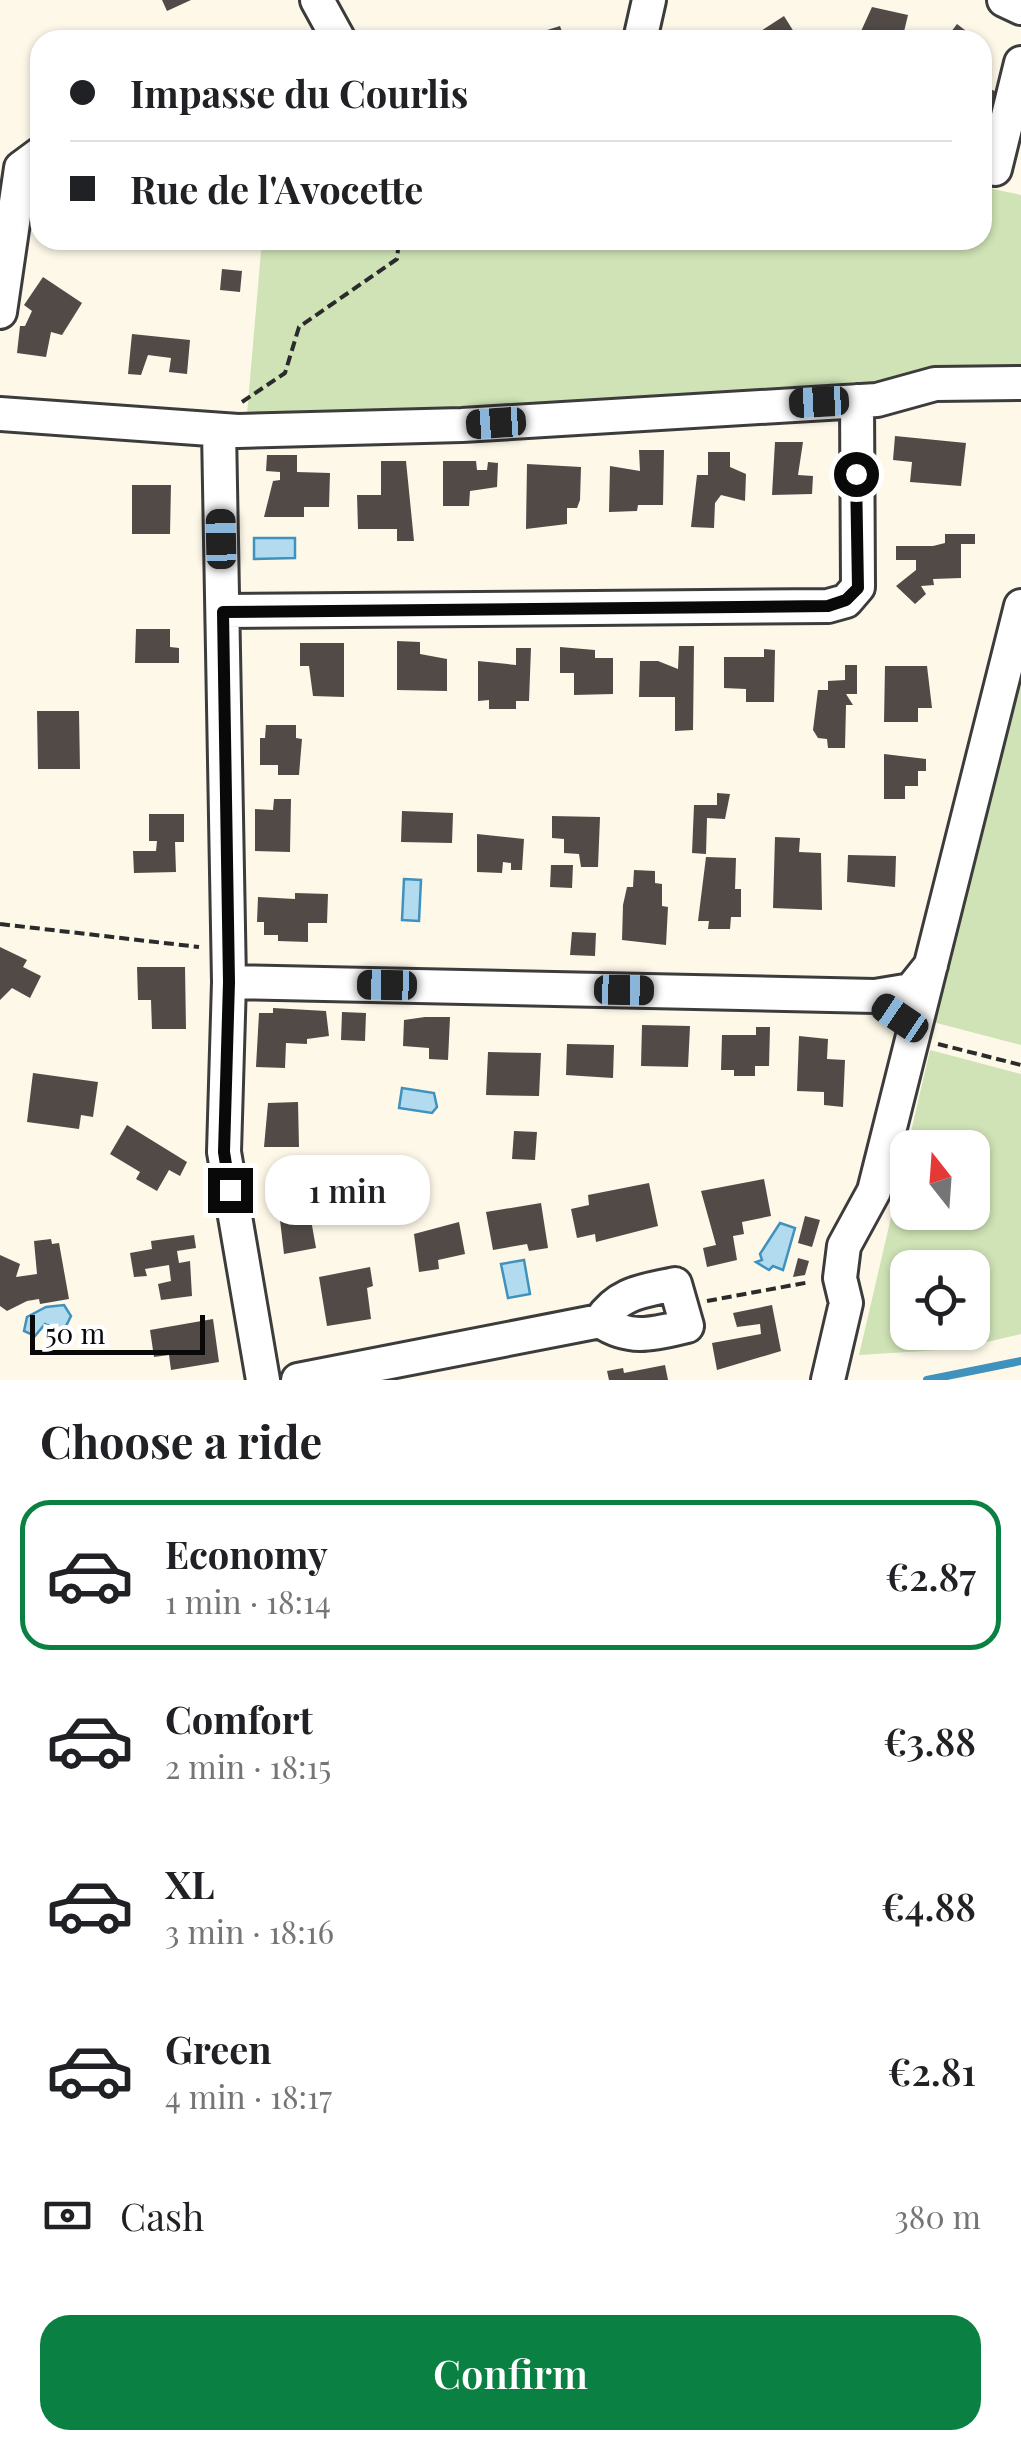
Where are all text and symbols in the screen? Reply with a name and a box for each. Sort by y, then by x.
text: Impasse du Courlis [130,67,468,118]
text: Rue de l'Avocette [130,163,423,214]
car [788,385,850,419]
car [465,406,527,440]
route start [834,452,879,497]
car [205,509,237,569]
car [357,969,417,1001]
car [594,974,654,1006]
car [867,989,933,1047]
north arrow [890,1130,990,1230]
map controls [890,1130,990,1350]
callout: 1 min [265,1155,430,1225]
route end [208,1168,253,1213]
text: 1 min [309,1168,386,1211]
button: locate [890,1250,990,1350]
scale bar [30,1310,205,1354]
text: 50 m [45,1314,105,1351]
text: Choose a ride [40,1410,322,1470]
text: Economy [165,1528,328,1579]
icon: car [45,1530,135,1620]
text: €2.87 [886,1550,976,1601]
text: 1 min · 18:14 [165,1579,331,1622]
text: Comfort [165,1693,313,1744]
icon: car [45,1695,135,1785]
text: €3.88 [883,1715,976,1766]
text: 2 min · 18:15 [165,1744,331,1787]
text: XL [165,1858,214,1909]
icon: car [45,1860,135,1950]
text: €4.88 [881,1880,976,1931]
text: 3 min · 18:16 [165,1909,334,1952]
text: Green [165,2023,272,2074]
icon: car [45,2025,135,2115]
text: €2.81 [888,2045,976,2096]
text: 4 min · 18:17 [165,2074,332,2117]
icon: cash [40,2188,95,2243]
text: Cash [120,2190,204,2241]
text: 380 m [894,2194,981,2237]
button: Confirm [40,2315,981,2430]

